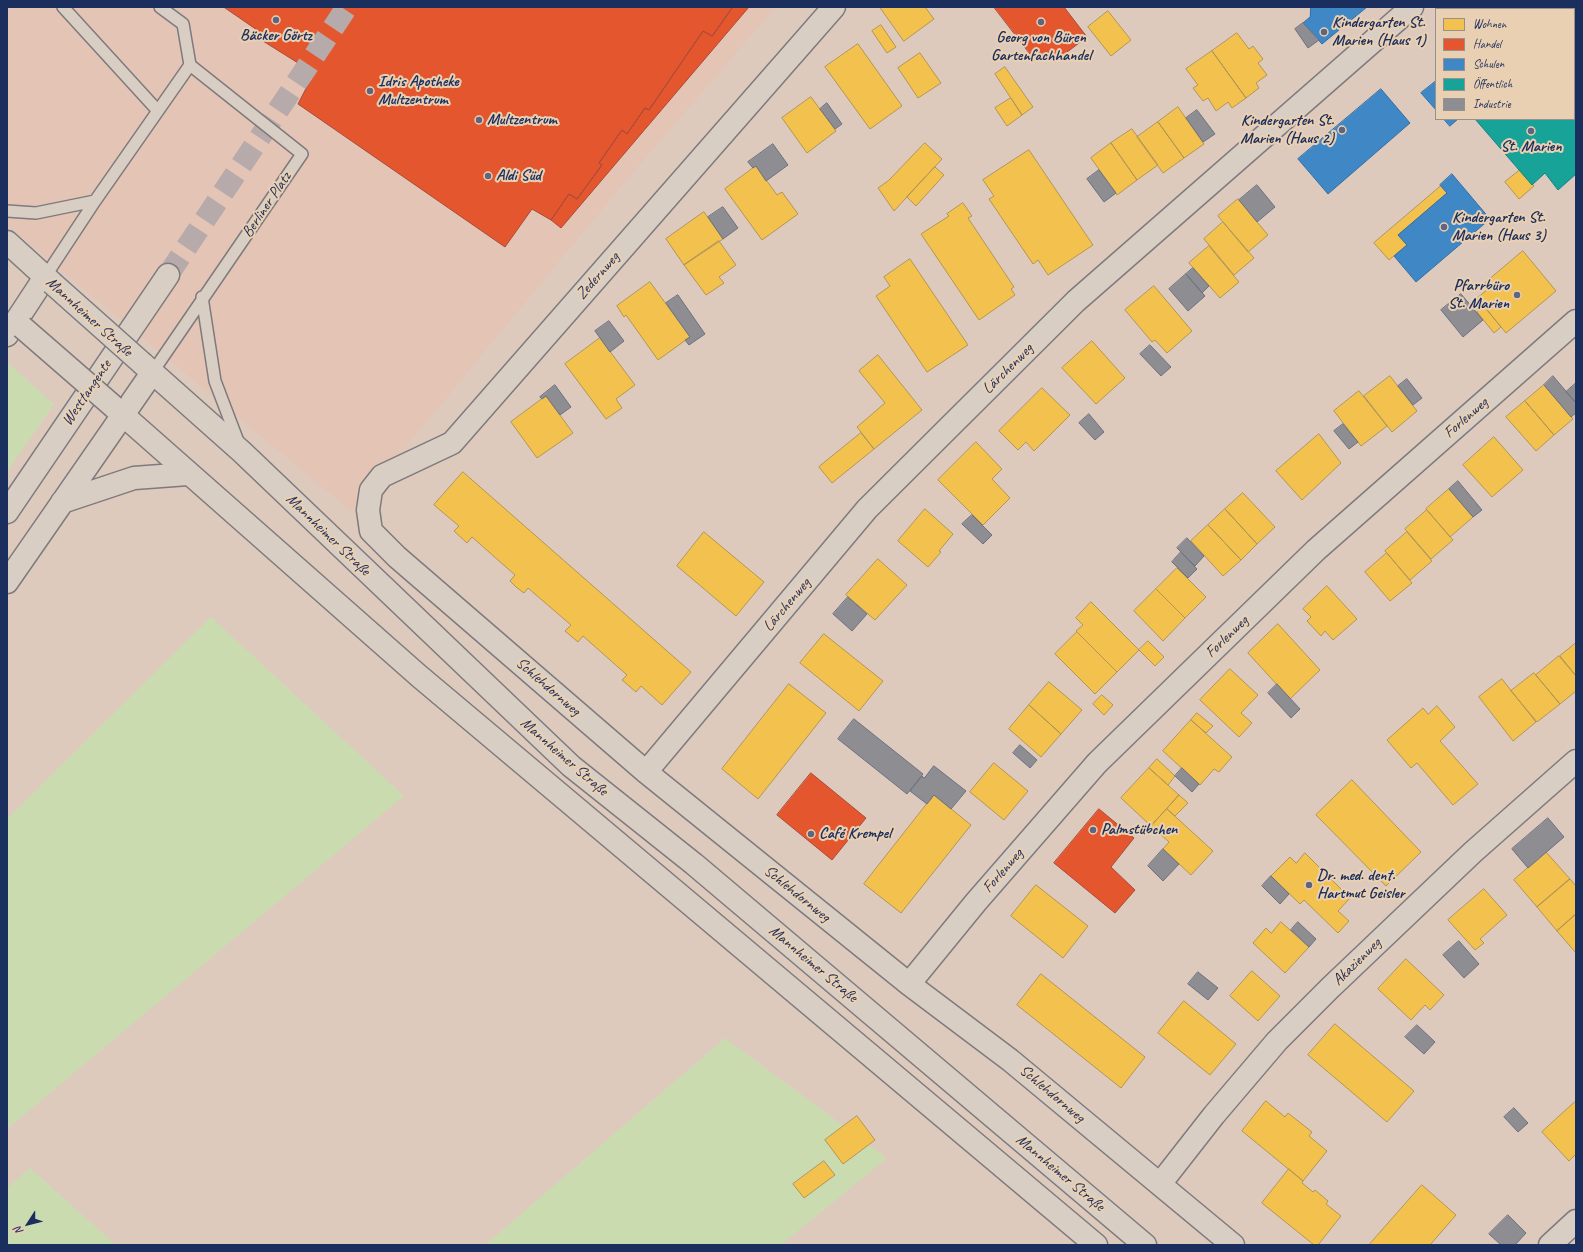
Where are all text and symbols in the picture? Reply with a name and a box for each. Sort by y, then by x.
legend [1435,8,1575,120]
place label: Kindergarten St. Marien (Haus 1) [1332,13,1426,51]
marker: Bäcker Görtz [271,15,281,25]
text: Wohnen [1473,16,1506,32]
marker: Georg von Büren Gartenfachhandel [1036,17,1046,27]
place label: Bäcker Görtz [240,26,312,46]
marker: Kindergarten St. Marien (Haus 1) [1319,27,1329,37]
place label: Georg von Büren Gartenfachhandel [991,28,1091,66]
text: Handel [1473,36,1501,52]
text: Schulen [1473,56,1504,72]
place label: Idris Apotheke Multzentrum [378,72,459,110]
text: Öffentlich [1473,76,1512,92]
marker: Idris Apotheke Multzentrum [365,86,375,96]
text: Industrie [1473,96,1511,112]
place label: Multzentrum [487,110,557,130]
place label: Kindergarten St. Marien (Haus 2) [1240,111,1334,149]
marker: Multzentrum [474,115,484,125]
marker: Kindergarten St. Marien (Haus 2) [1337,125,1347,135]
marker: St. Marien [1526,126,1536,136]
place label: St. Marien [1501,137,1561,157]
place label: Aldi Süd [496,166,541,186]
street label: Berliner Platz [238,169,296,241]
marker: Aldi Süd [483,171,493,181]
place label: Kindergarten St. Marien (Haus 3) [1452,208,1546,246]
marker: Kindergarten St. Marien (Haus 3) [1439,222,1449,232]
street label: Zedernweg [572,248,624,304]
street label: Mannheimer Straße [42,273,136,361]
place label: Pfarrbüro St. Marien [1448,276,1509,314]
marker: Pfarrbüro St. Marien [1512,290,1522,300]
street label: Lärchenweg [979,340,1037,398]
street label: Westtangente [58,356,116,430]
street label: Forlenweg [1440,393,1492,443]
street label: Mannheimer Straße [282,490,374,580]
street label: Lärchenweg [759,574,815,636]
street label: Forlenweg [1201,612,1253,662]
street label: Schlehdornweg [512,654,584,720]
street label: Mannheimer Straße [516,714,612,800]
place label: Palmstübchen [1101,820,1177,840]
place label: Café Krempel [819,824,891,844]
marker: Palmstübchen [1088,825,1098,835]
marker: Café Krempel [806,829,816,839]
street label: Forlenweg [978,845,1028,897]
street label: Schlehdornweg [760,861,834,927]
place label: Dr. med. dent. Hartmut Geisler [1317,866,1405,904]
marker: Dr. med. dent. Hartmut Geisler [1304,880,1314,890]
street label: Mannheimer Straße [765,921,861,1007]
street label: Akazienweg [1329,934,1385,990]
street label: Schlehdornweg [1015,1061,1089,1127]
street label: Mannheimer Straße [1012,1130,1108,1216]
north arrow [8,1204,48,1244]
text: N [11,1224,26,1238]

